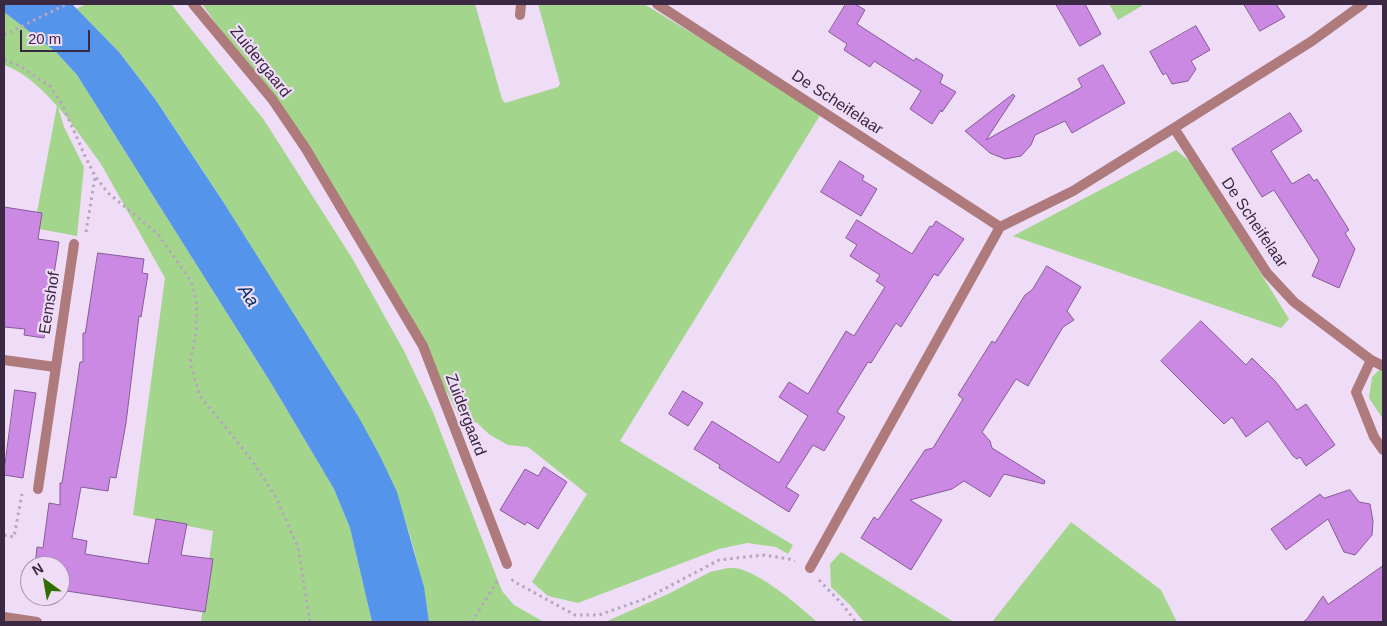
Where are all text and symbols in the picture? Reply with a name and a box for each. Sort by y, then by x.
scale bar [22,20,92,52]
street label: Zuidergaard [225,22,295,102]
text: 20 m [28,30,61,47]
street label: De Scheifelaar [788,66,886,140]
street label: De Scheifelaar [1217,174,1291,272]
street label: Eemshof [36,270,64,336]
water label: Aa [233,281,263,311]
street label: Zuidergaard [441,371,489,459]
north arrow [20,556,70,606]
text: N [29,560,46,579]

